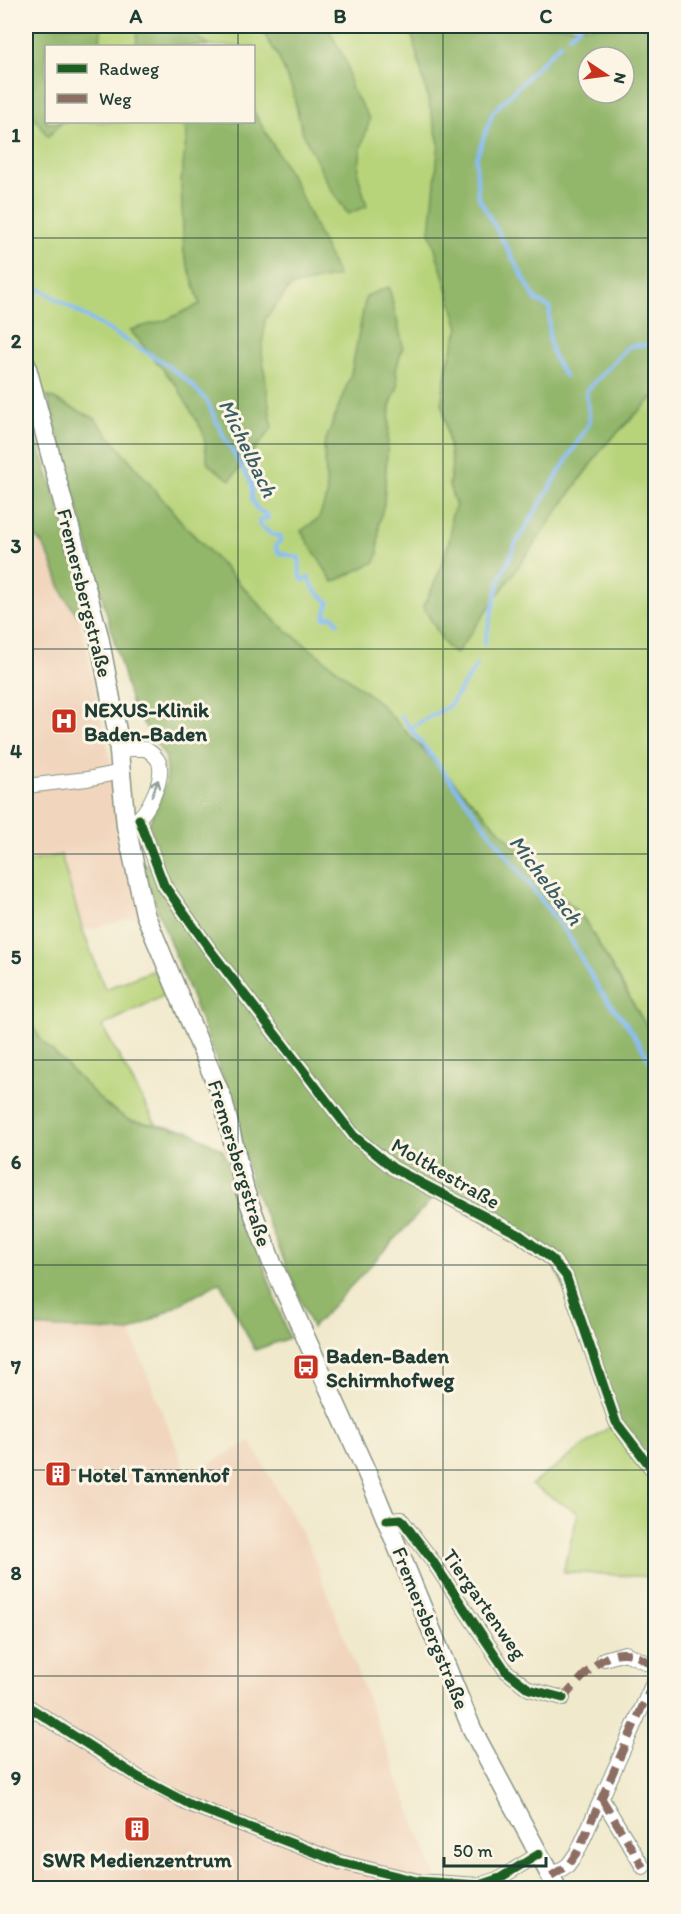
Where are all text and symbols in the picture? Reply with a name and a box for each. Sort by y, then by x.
text: A [129,4,143,28]
text: B [334,4,347,28]
text: C [540,4,553,28]
legend [45,45,255,123]
north arrow [576,45,636,105]
text: Radweg [99,58,160,80]
text: N [610,71,631,86]
text: Weg [99,88,132,110]
text: 1 [11,123,21,147]
text: 2 [11,329,22,353]
water label: Michelbach [213,395,283,502]
street label: Fremersbergstraße [52,506,118,680]
text: 3 [11,534,22,558]
place label: NEXUS-Klinik Baden-Baden [84,697,210,746]
hospital icon: NEXUS-Klinik Baden-Baden [49,706,79,736]
text: 4 [10,739,22,763]
one-way arrow [150,779,161,798]
water label: Michelbach [503,830,589,931]
text: 5 [11,945,22,969]
street label: Fremersbergstraße [203,1077,277,1249]
street label: Moltkestraße [387,1132,505,1214]
text: 6 [11,1150,22,1174]
place label: Baden-Baden Schirmhofweg [326,1343,455,1393]
bus stop icon: Baden-Baden Schirmhofweg [291,1352,321,1382]
text: 7 [10,1355,21,1379]
building icon: Hotel Tannenhof [43,1459,73,1489]
place label: Hotel Tannenhof [78,1462,230,1487]
street label: Fremersbergstraße [387,1543,475,1713]
street label: Tiergartenweg [438,1544,533,1664]
text: 8 [11,1561,22,1585]
text: 9 [11,1766,21,1790]
building icon: SWR Medienzentrum [122,1814,152,1844]
scale bar [444,1830,546,1868]
text: 50 m [453,1840,493,1862]
place label: SWR Medienzentrum [42,1847,232,1872]

